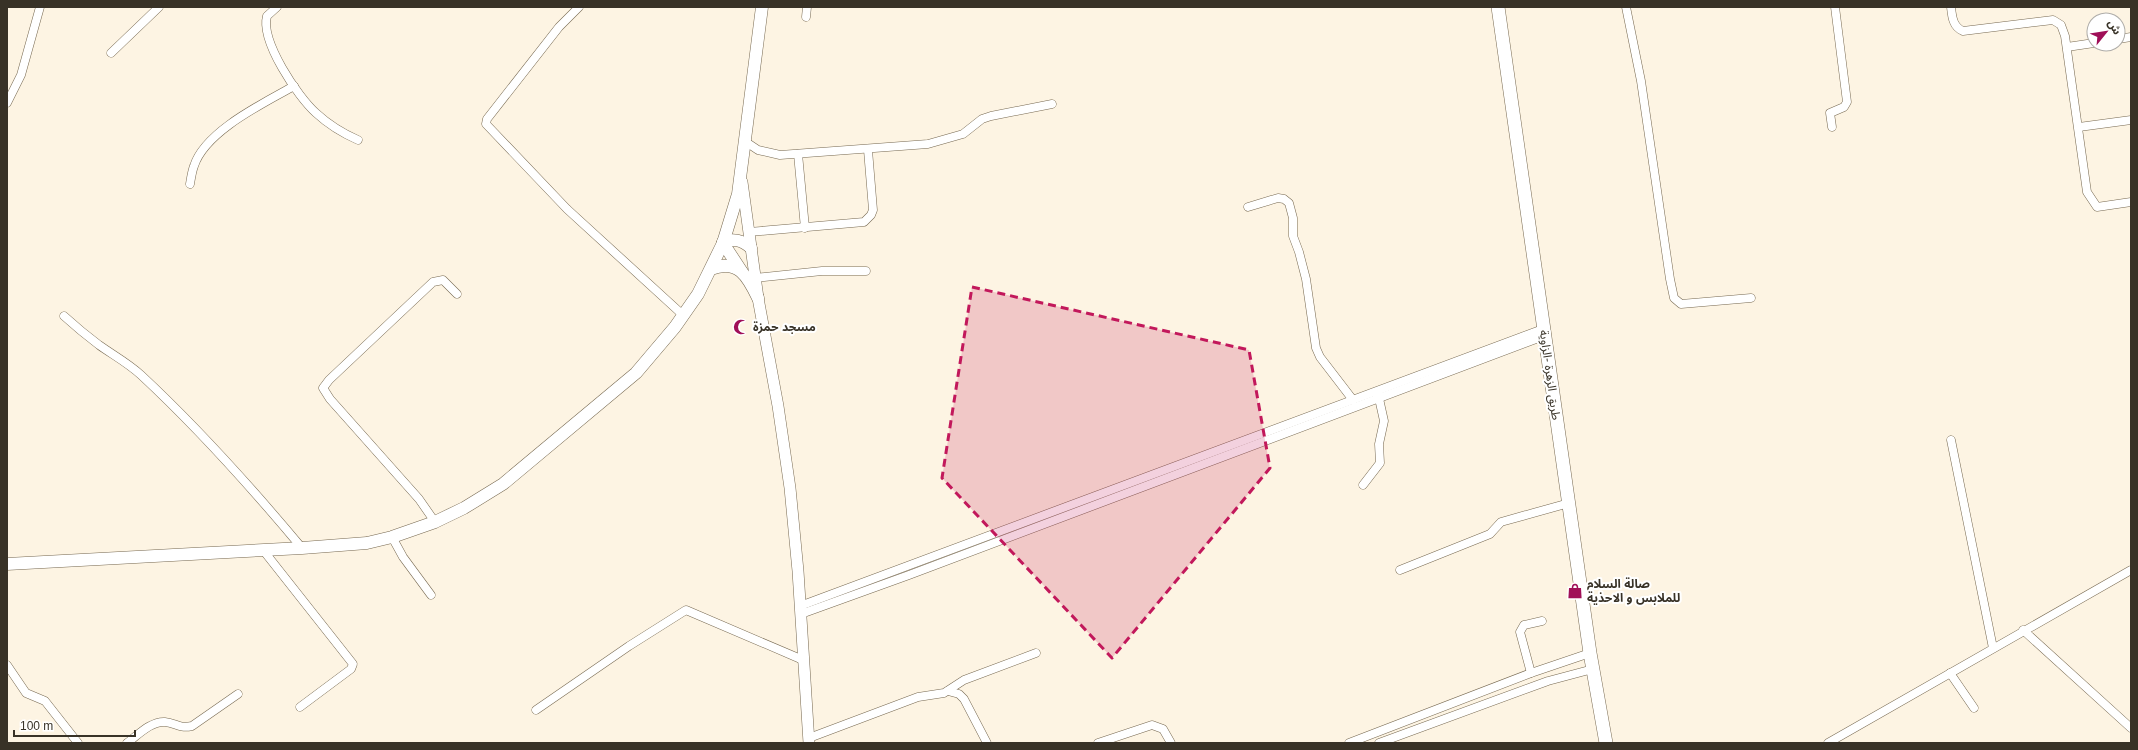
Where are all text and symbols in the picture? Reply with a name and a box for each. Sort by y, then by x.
north arrow [2086,12,2126,52]
text: ش [2105,17,2124,37]
mosque icon: مسجد حمزة [732,318,750,336]
place label: مسجد حمزة [753,320,816,334]
street label: طريق الزهرة -الزاوية [1536,329,1563,421]
place label: صالة السلام للملابس و الاحذية [1587,577,1680,605]
shop icon: صالة السلام للملابس و الاحذية [1566,582,1584,600]
scale bar [14,712,135,738]
text: 100 m [20,719,53,733]

